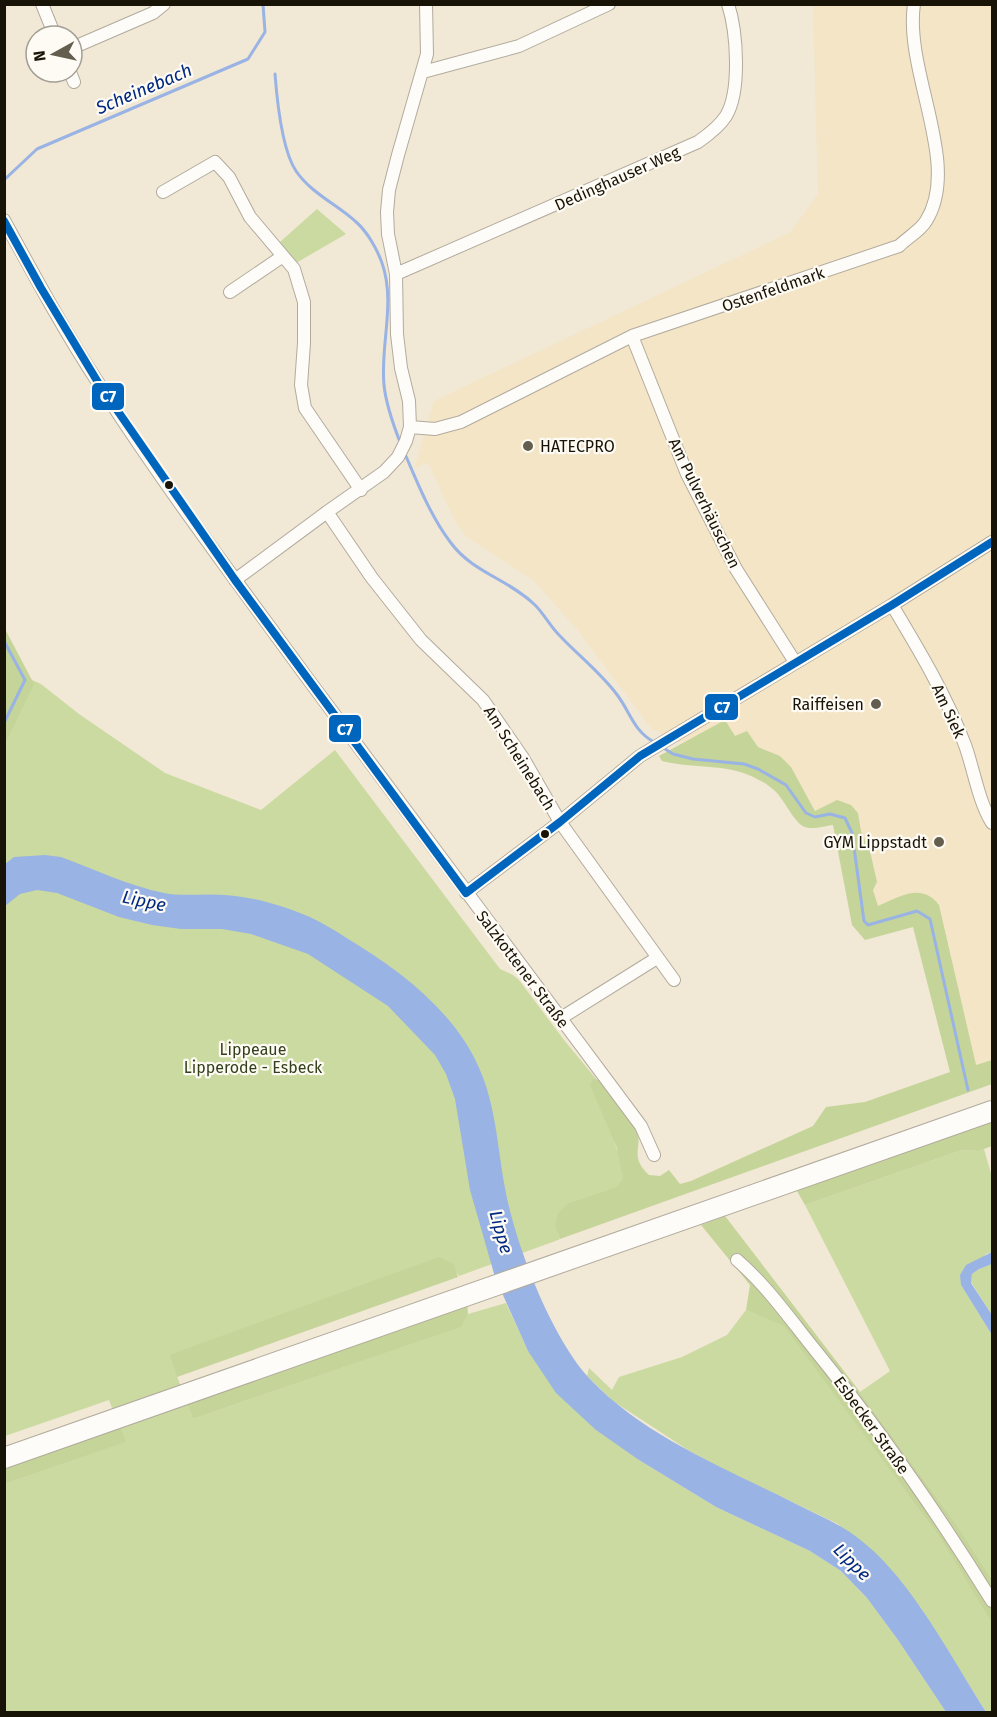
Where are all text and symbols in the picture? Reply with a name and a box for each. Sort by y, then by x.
north arrow [24,24,84,84]
text: N [29,49,50,63]
water label: Scheinebach [92,59,195,120]
street label: Dedinghauser Weg [552,142,683,215]
street label: Ostenfeldmark [719,263,828,316]
line badge: C7 [91,382,125,411]
text: C7 [100,387,117,406]
street label: Am Pulverhäuschen [665,435,744,571]
place label: HATECPRO [540,437,615,456]
marker: HATECPRO [521,439,535,453]
unlabelled marker [163,479,175,491]
street label: Am Siek [928,681,970,742]
line badge: C7 [704,693,739,721]
place label: Raiffeisen [792,695,864,714]
marker: Raiffeisen [869,697,883,711]
text: C7 [714,698,731,717]
street label: Am Scheinebach [480,703,559,814]
line badge: C7 [328,714,362,743]
text: C7 [337,720,354,739]
unlabelled marker [539,828,551,840]
place label: GYM Lippstadt [823,833,927,852]
marker: GYM Lippstadt [932,835,946,849]
water label: Lippe [120,886,168,916]
street label: Salzkottener Straße [472,907,573,1032]
park label: Lippeaue Lipperode - Esbeck [184,1040,323,1077]
water label: Lippe [484,1208,518,1256]
street label: Esbecker Straße [830,1373,913,1478]
water label: Lippe [829,1539,875,1585]

